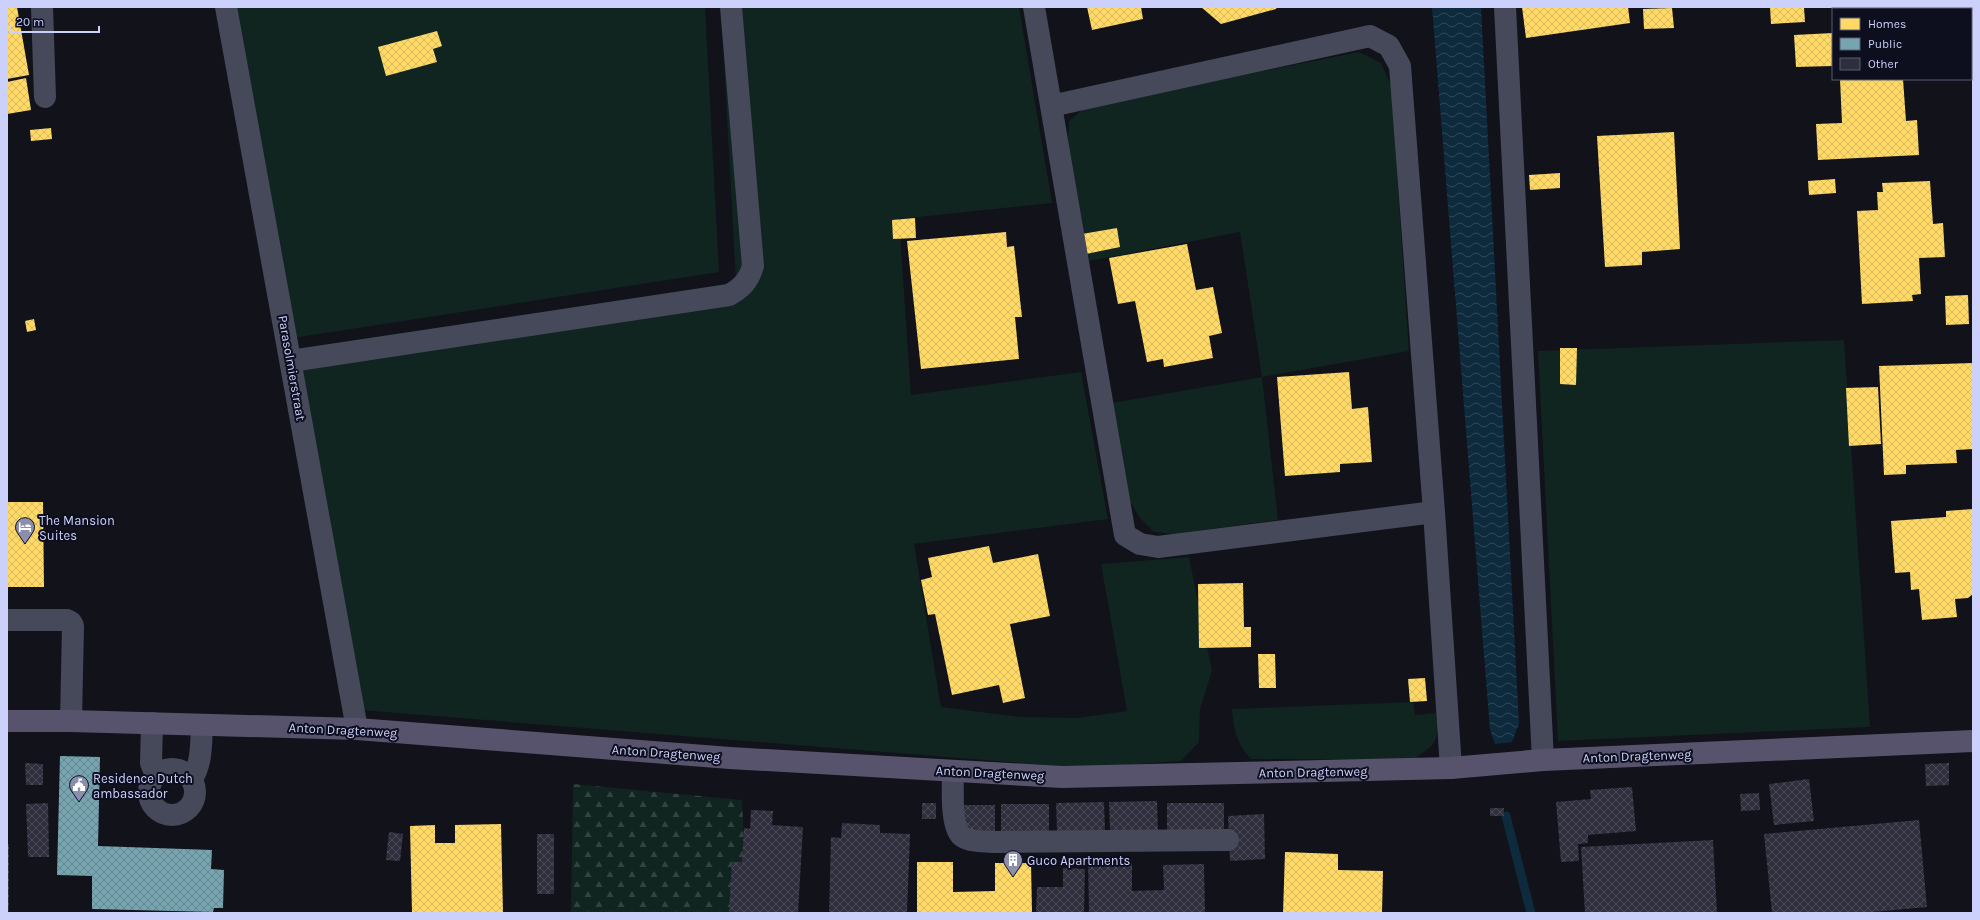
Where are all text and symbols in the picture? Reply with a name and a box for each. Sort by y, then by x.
scale bar [10,8,99,34]
legend [1832,8,1972,80]
text: 20 m [16,15,44,29]
text: Homes [1868,17,1906,31]
text: Public [1868,37,1902,51]
text: Other [1868,57,1899,71]
street label: Parasolmierstraat [275,314,309,422]
place label: The Mansion Suites [39,513,115,543]
hotel icon: The Mansion Suites [14,516,36,544]
street label: Anton Dragtenweg [288,720,398,740]
street label: Anton Dragtenweg [611,742,721,764]
street label: Anton Dragtenweg [1582,747,1692,765]
street label: Anton Dragtenweg [935,763,1045,783]
street label: Anton Dragtenweg [1258,764,1368,780]
place label: Residence Dutch ambassador [93,771,193,801]
public building icon: Residence Dutch ambassador [68,774,90,802]
building icon: Guco Apartments [1002,849,1024,877]
place label: Guco Apartments [1027,853,1131,868]

